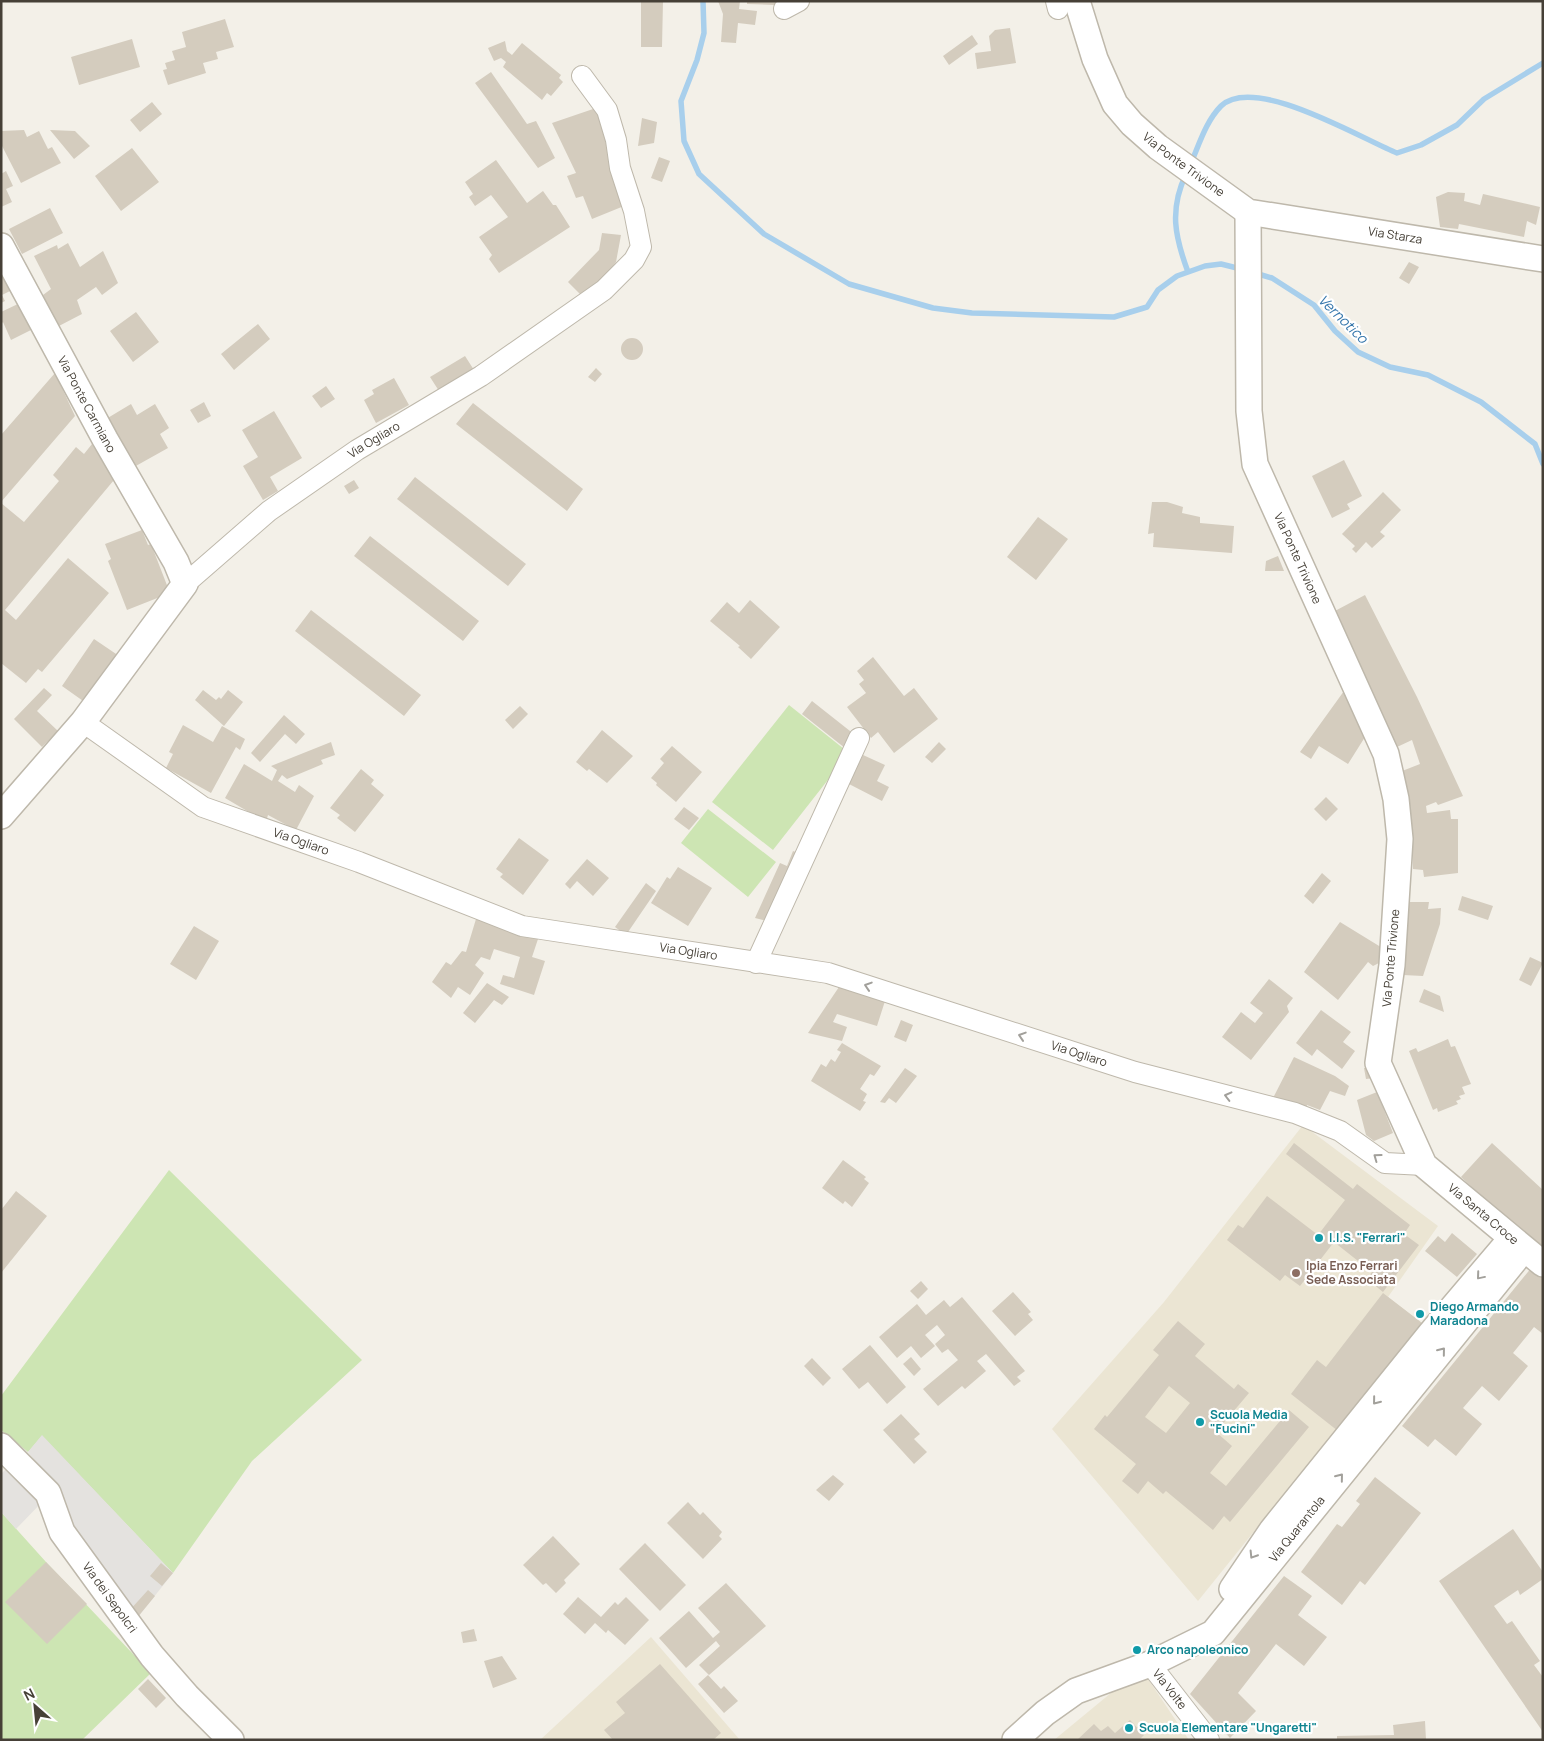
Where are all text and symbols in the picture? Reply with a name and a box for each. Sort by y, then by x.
street label: Via Ponte Trivione [1139,128,1228,200]
street label: Via Starza [1367,222,1424,248]
water label: Vernotico [1314,290,1373,348]
street label: Via Ponte Carmiano [54,353,120,456]
street label: Via Ogliaro [344,417,403,462]
street label: Via Ponte Trivione [1270,510,1326,607]
street label: Via Ogliaro [271,823,332,859]
street label: Via Ponte Trivione [1378,908,1403,1008]
street label: Via Ogliaro [658,938,719,964]
one-way arrow [864,981,872,991]
one-way arrow [1019,1031,1027,1041]
street label: Via Ogliaro [1049,1036,1110,1071]
one-way arrow [1224,1091,1233,1102]
one-way arrow [1373,1154,1383,1163]
street label: Via Santa Croce [1444,1179,1523,1248]
place label: I.I.S. "Ferrari" [1329,1229,1406,1246]
marker: I.I.S. "Ferrari" [1313,1232,1325,1244]
place label: Ipia Enzo Ferrari Sede Associata [1306,1257,1398,1288]
marker: Ipia Enzo Ferrari Sede Associata [1290,1267,1302,1279]
one-way arrow [1477,1270,1486,1279]
place label: Diego Armando Maradona [1430,1298,1519,1329]
marker: Diego Armando Maradona [1414,1308,1426,1320]
one-way arrow [1436,1348,1444,1357]
one-way arrow [1373,1395,1382,1404]
place label: Scuola Media "Fucini" [1210,1406,1288,1437]
marker: Scuola Media "Fucini" [1194,1416,1206,1428]
one-way arrow [1334,1474,1342,1483]
street label: Via Quarantola [1265,1492,1329,1565]
one-way arrow [1250,1550,1260,1559]
street label: Via dei Sepolcri [79,1559,141,1636]
place label: Arco napoleonico [1147,1641,1249,1658]
marker: Arco napoleonico [1131,1644,1143,1656]
street label: Via Volte [1149,1665,1191,1713]
north arrow [10,1681,60,1731]
text: N [20,1683,38,1705]
place label: Scuola Elementare "Ungaretti" [1139,1719,1317,1736]
marker: Scuola Elementare "Ungaretti" [1123,1722,1135,1734]

